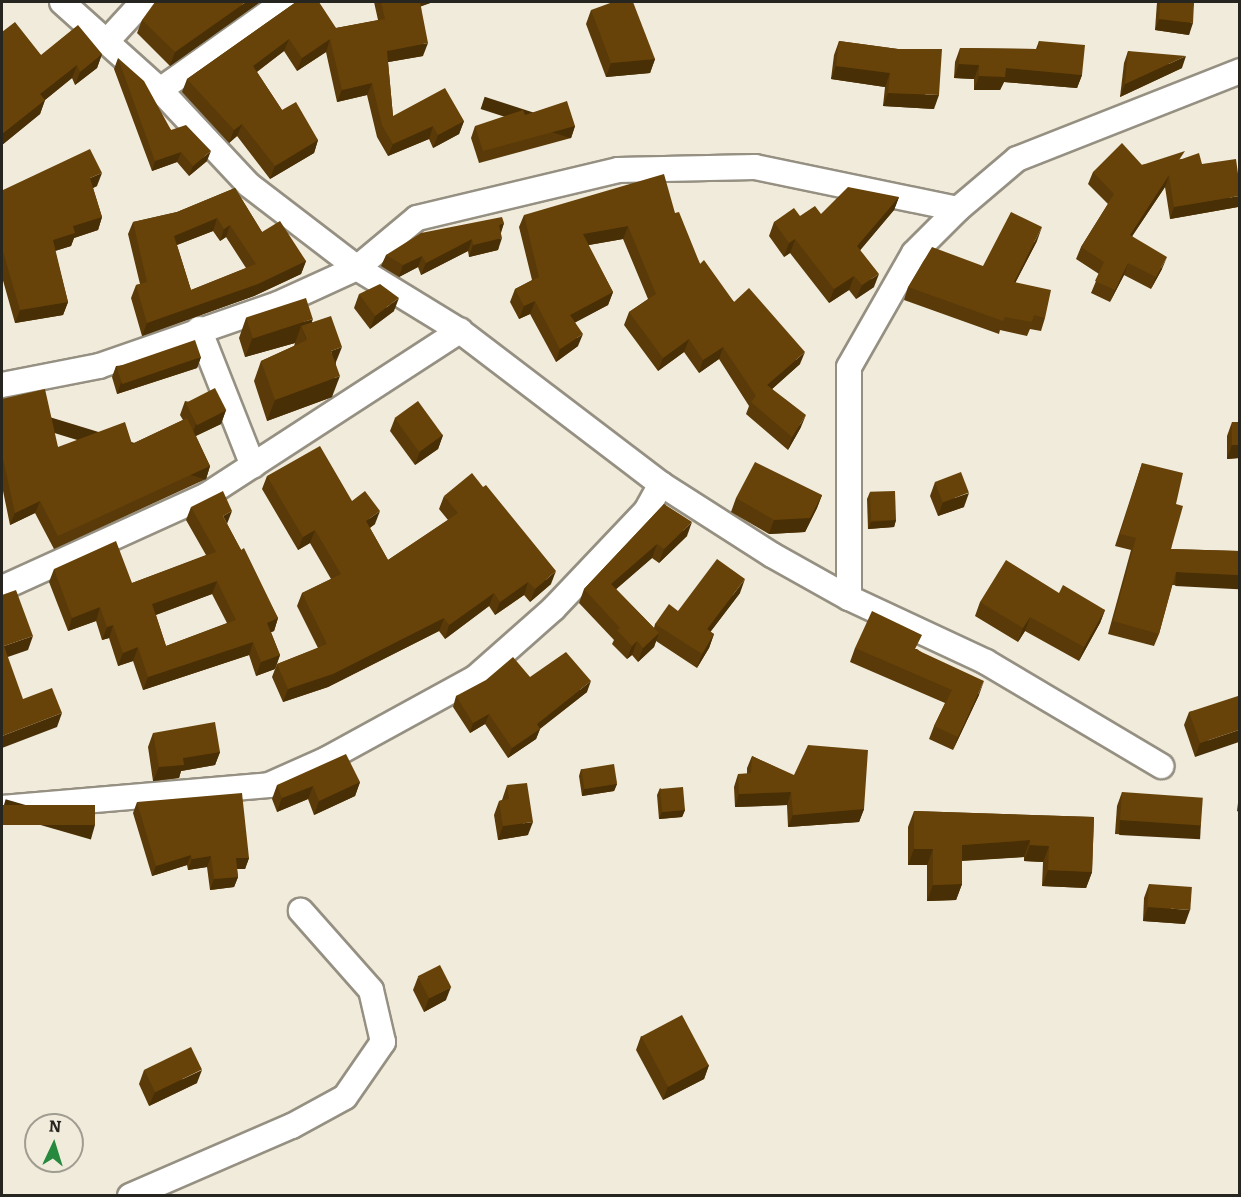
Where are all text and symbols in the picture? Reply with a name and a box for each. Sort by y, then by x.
north arrow [24,1113,84,1173]
text: N [48,1117,62,1136]

